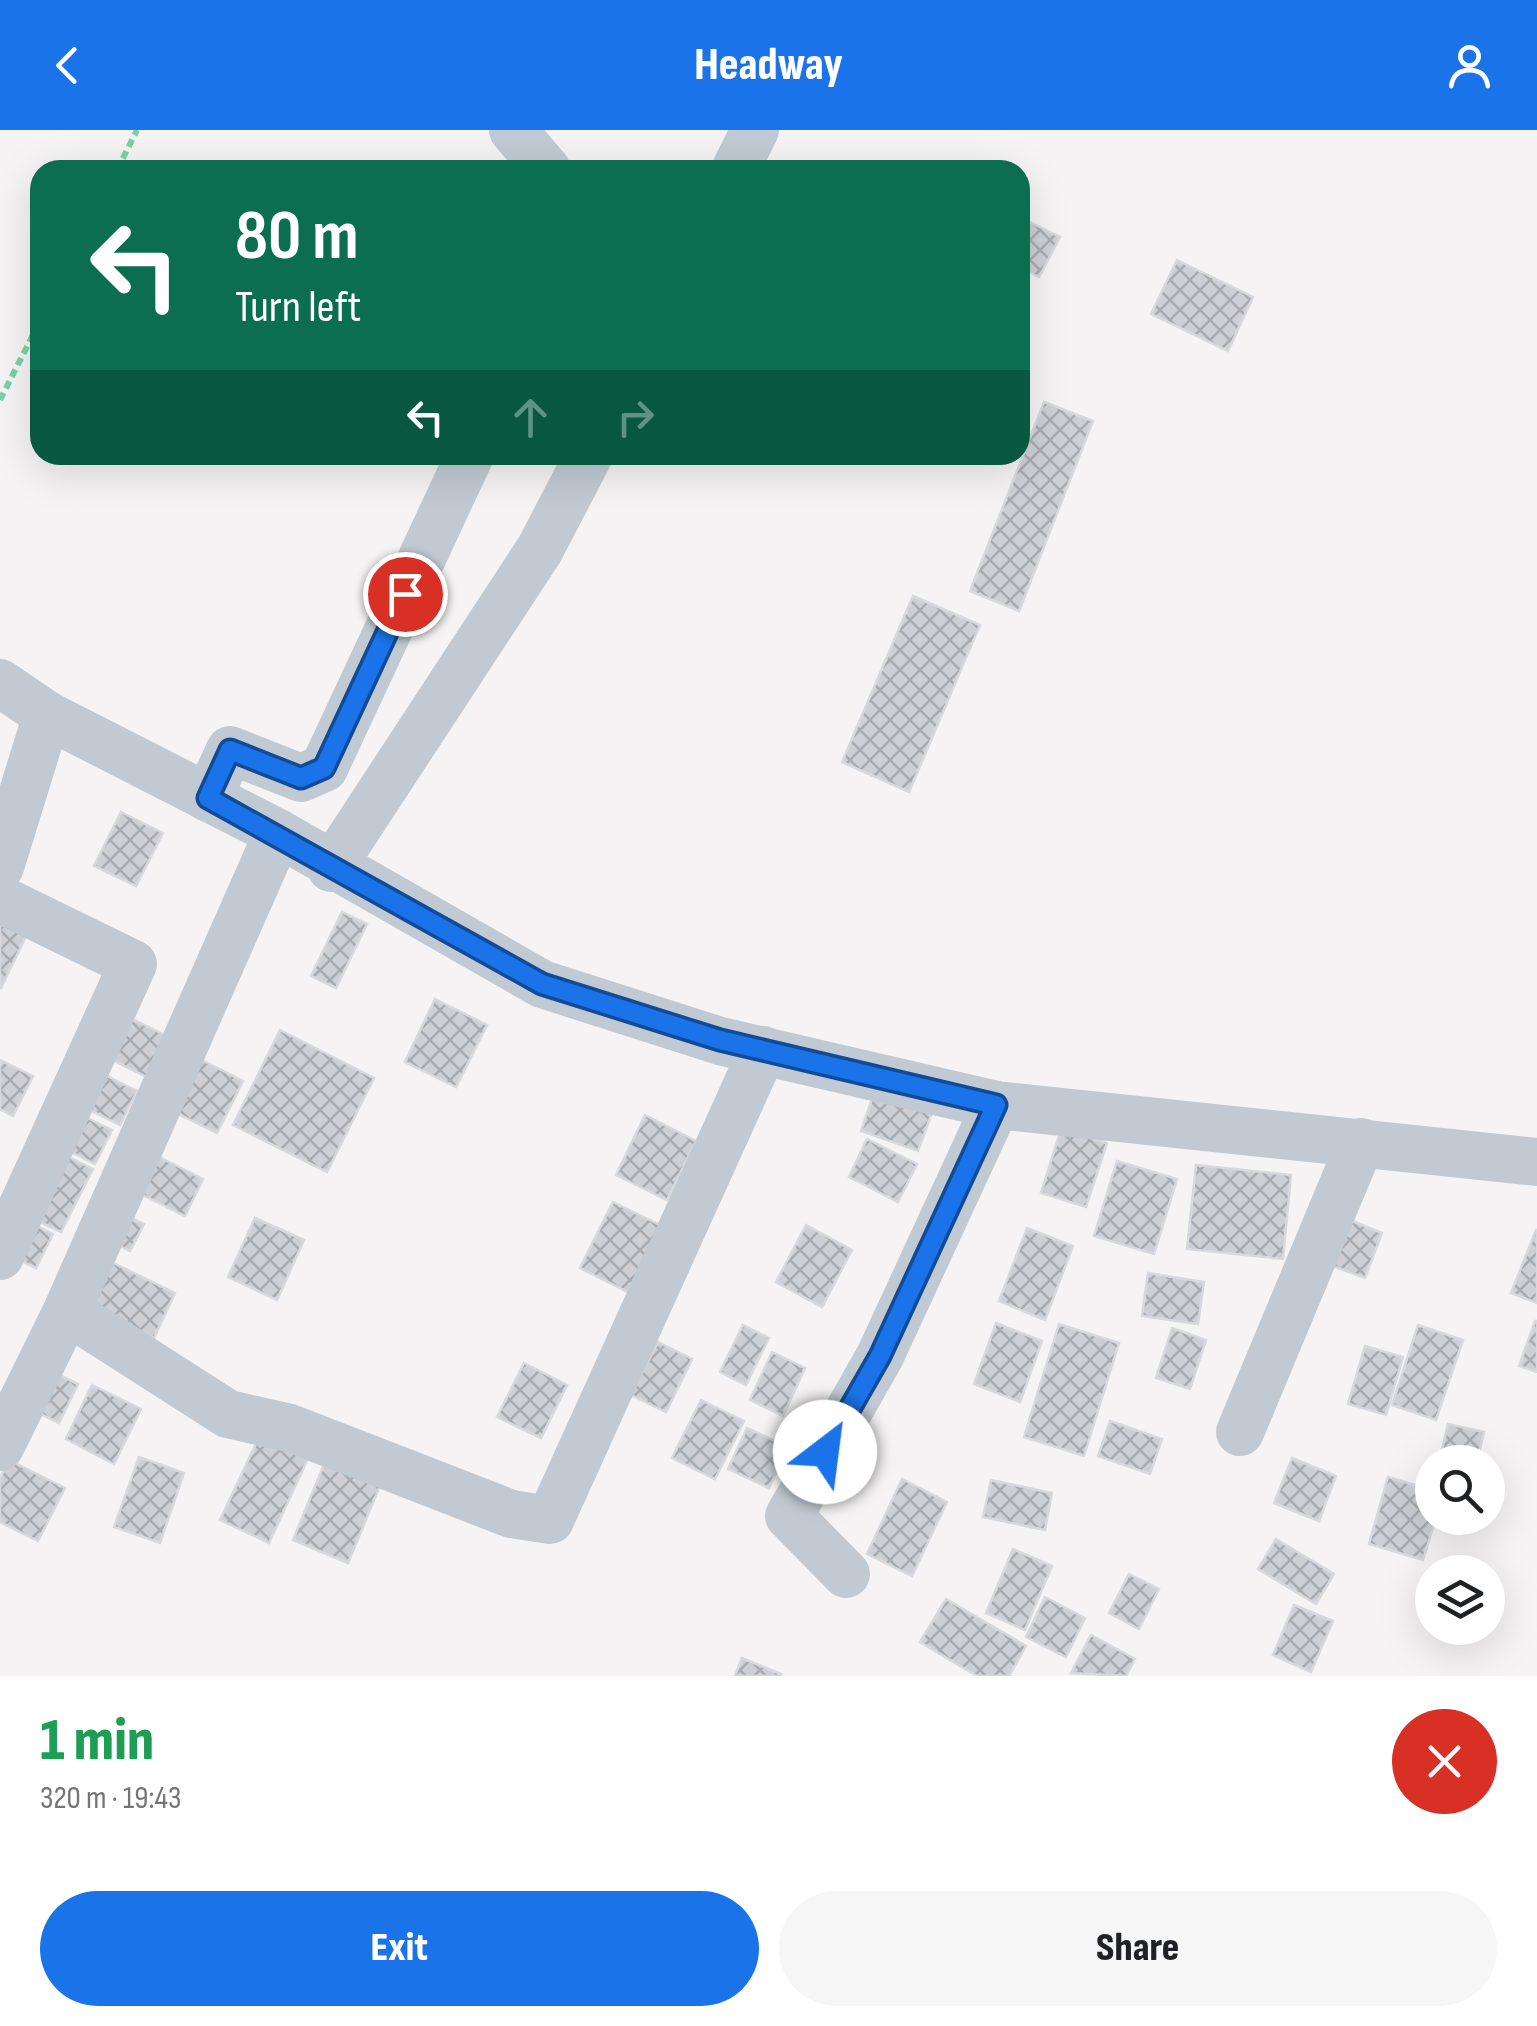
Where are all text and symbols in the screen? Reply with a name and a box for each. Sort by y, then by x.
icon: back [40,38,95,93]
text: Headway [694,38,843,93]
icon: person [1442,38,1497,93]
text: 80 m [235,195,359,279]
icon: left [70,200,200,330]
text: Turn left [235,280,361,335]
icon: left [398,390,453,445]
icon: ahead [503,390,558,445]
icon: right [608,390,663,445]
pin [363,552,448,637]
icon: arrive [378,567,433,622]
position arrow [773,1400,877,1504]
map controls [1415,1445,1505,1645]
button: search [1415,1445,1505,1535]
button: layers [1415,1555,1505,1645]
text: 1 min [40,1705,154,1777]
button: close [1392,1709,1497,1814]
text: 320 m · 19:43 [40,1779,181,1818]
button: Exit [40,1891,759,2006]
button: Share [779,1891,1497,2006]

